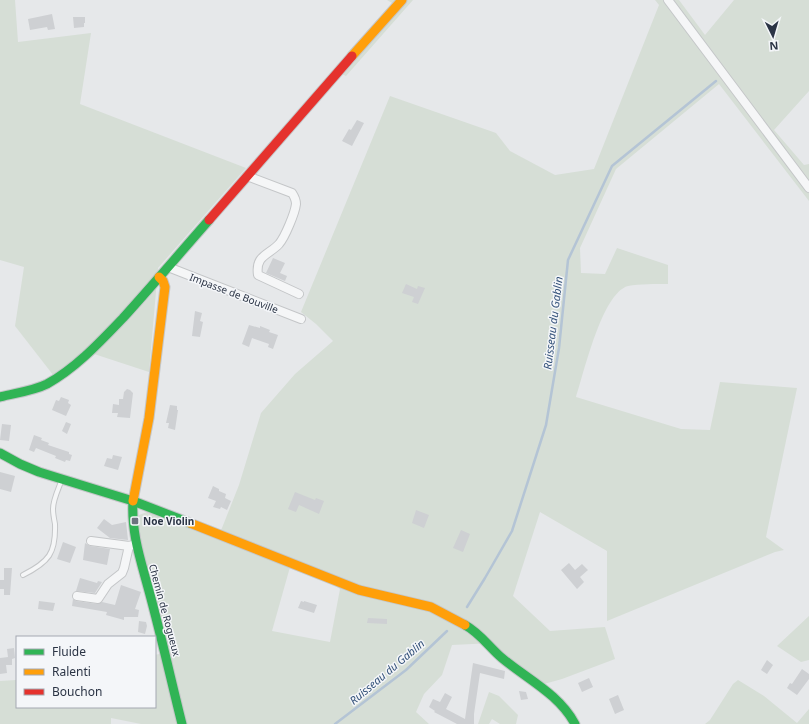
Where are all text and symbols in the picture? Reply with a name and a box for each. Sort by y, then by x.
north arrow [753,16,793,56]
text: N [769,39,779,54]
street label: Impasse de Bouville [188,270,281,316]
water label: Ruisseau du Gablin [539,276,566,370]
place label: Noe Violin [143,514,194,528]
marker: Noe Violin [130,516,140,526]
street label: Chemin de Rogueux [146,562,184,658]
legend [16,636,156,708]
water label: Ruisseau du Gablin [346,636,427,707]
text: Fluide [52,643,86,660]
text: Ralenti [52,663,91,680]
text: Bouchon [52,683,102,700]

